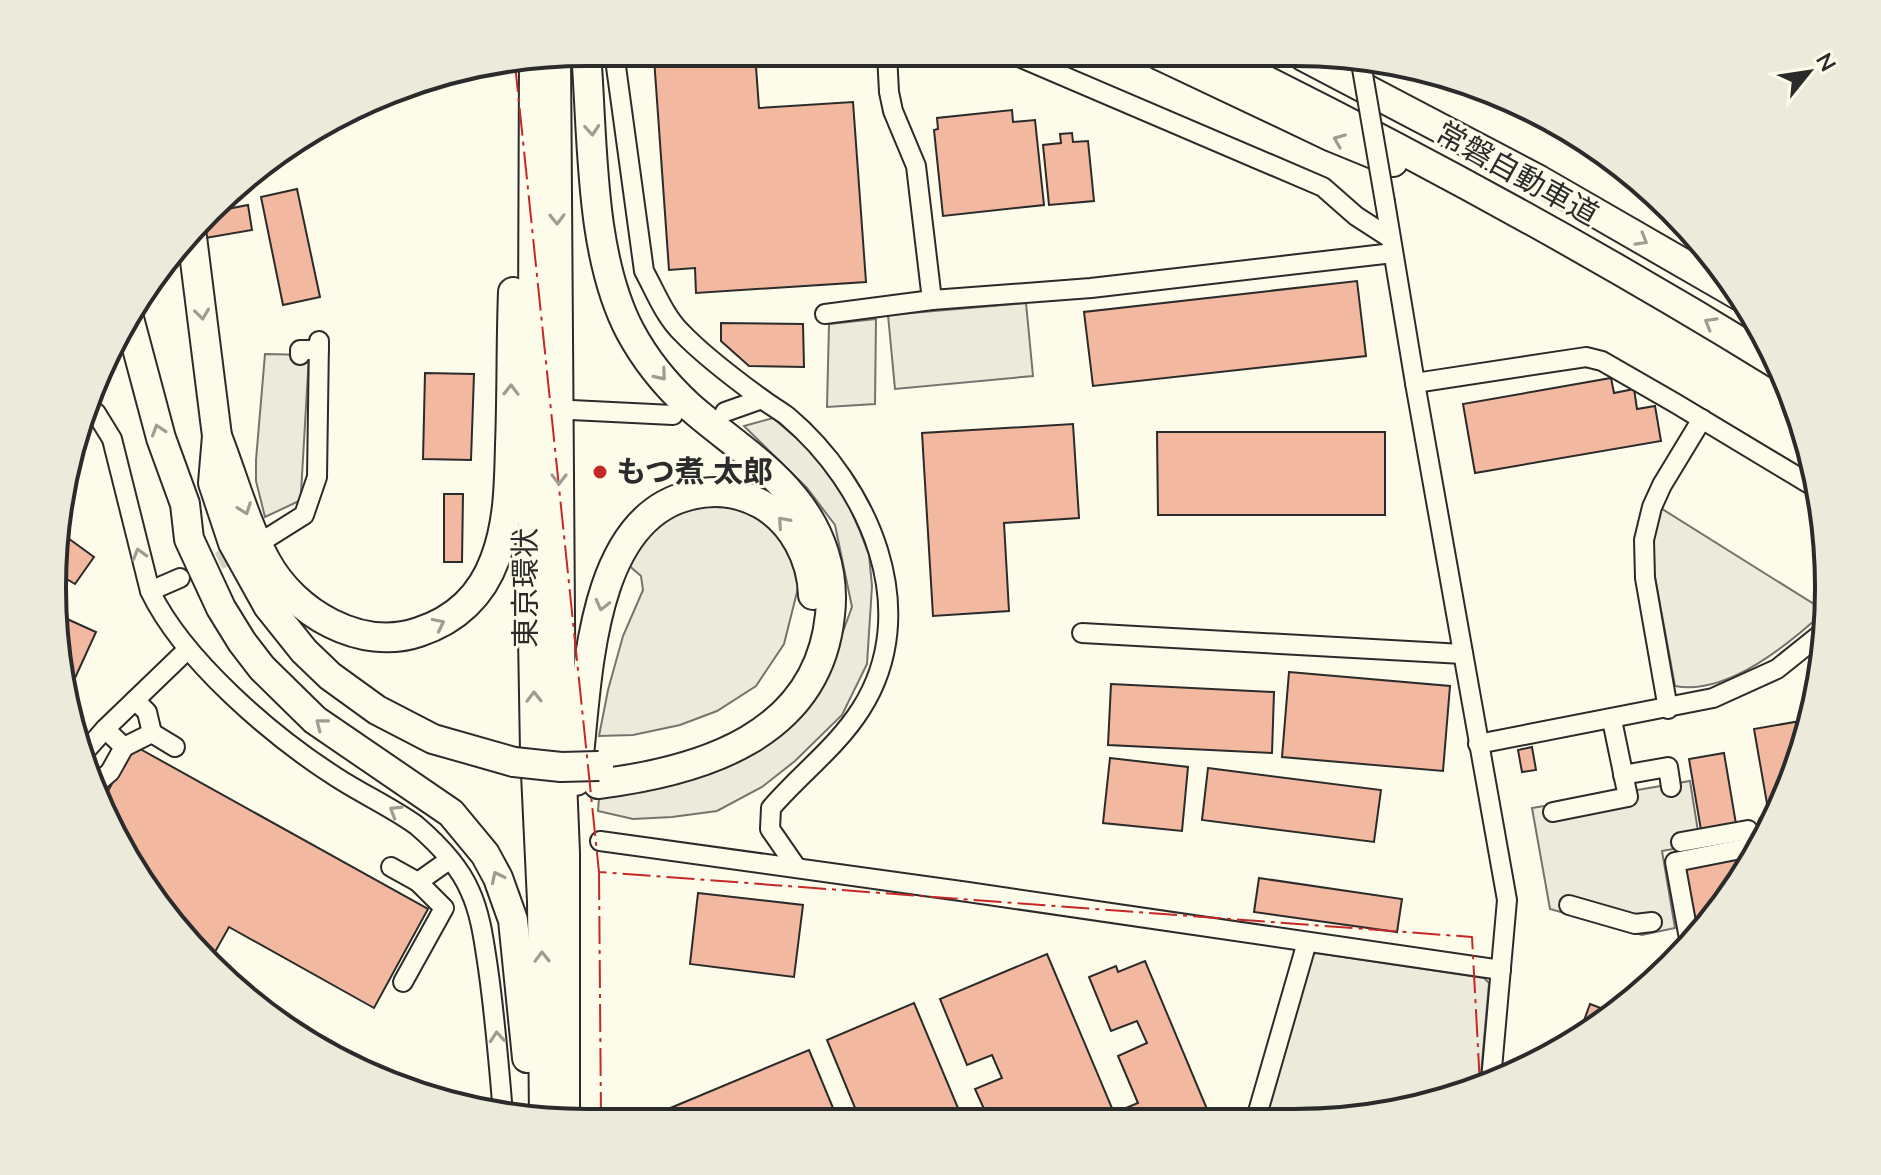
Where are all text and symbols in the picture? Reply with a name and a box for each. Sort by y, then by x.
north arrow [1769,32,1849,112]
text: N [1810,48,1843,76]
street label: 常磐自動車道 [1430,113,1605,233]
one-way arrow [583,124,600,137]
one-way arrow [1333,134,1348,150]
one-way arrow [548,213,566,226]
one-way arrow [1633,230,1648,246]
one-way arrow [193,308,210,321]
one-way arrow [1704,317,1719,333]
one-way arrow [651,366,666,381]
one-way arrow [503,383,520,396]
one-way arrow [152,424,168,438]
place label: もつ煮 太郎 [616,452,773,490]
marker: もつ煮 太郎 [591,463,609,481]
one-way arrow [550,473,568,486]
one-way arrow [235,501,251,515]
one-way arrow [777,517,792,531]
street label: 東京環状 [506,528,544,648]
one-way arrow [132,548,148,562]
one-way arrow [594,597,611,611]
one-way arrow [430,618,445,634]
one-way arrow [525,690,542,703]
one-way arrow [315,720,330,734]
one-way arrow [389,805,404,821]
one-way arrow [491,870,506,885]
one-way arrow [533,950,551,963]
one-way arrow [488,1030,505,1043]

